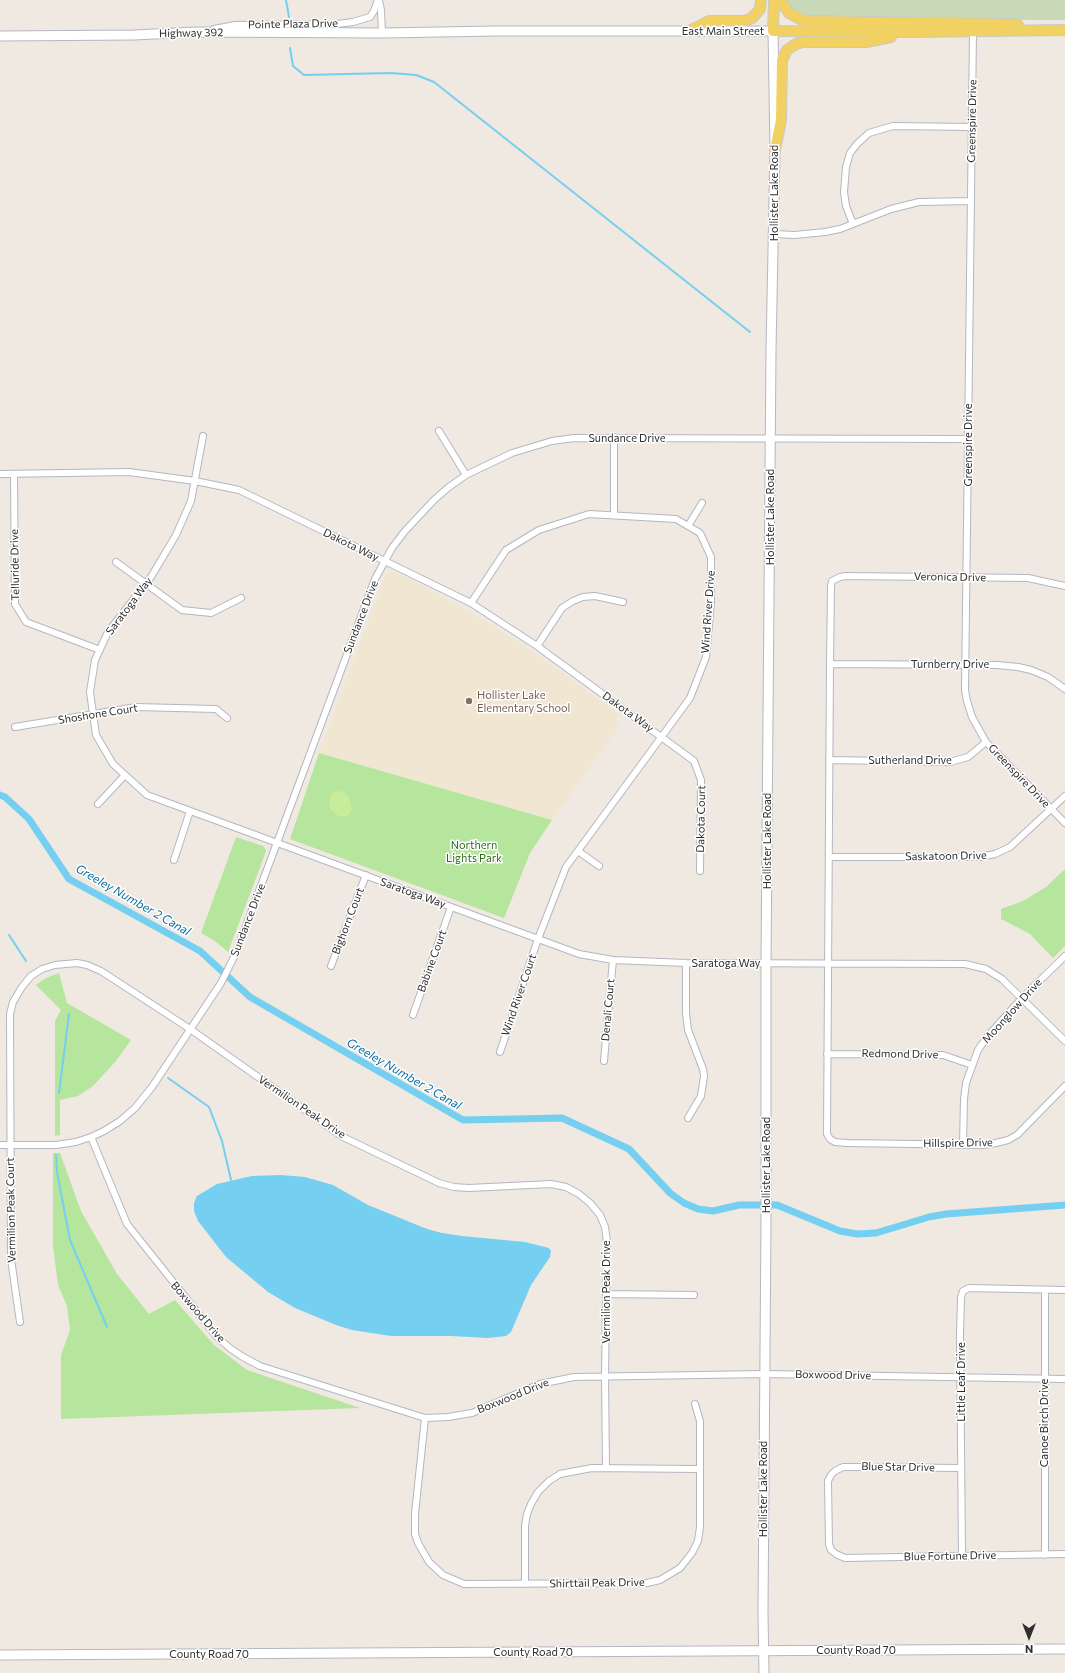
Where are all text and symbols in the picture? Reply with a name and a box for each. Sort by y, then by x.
street label: Pointe Plaza Drive [248,17,338,31]
street label: East Main Street [682,24,764,38]
street label: Highway 392 [159,26,223,40]
street label: Greenspire Drive [965,79,979,163]
street label: Hollister Lake Road [767,145,781,241]
street label: Greenspire Drive [961,403,975,487]
street label: Sundance Drive [588,431,666,445]
street label: Hollister Lake Road [763,469,777,565]
street label: Dakota Way [321,526,381,564]
street label: Telluride Drive [8,529,22,601]
street label: Wind River Drive [699,570,717,654]
street label: Veronica Drive [914,570,986,584]
street label: Saratoga Way [103,574,155,638]
street label: Sundance Drive [341,579,381,655]
street label: Turnberry Drive [911,657,989,671]
place label: Hollister Lake Elementary School [477,688,570,714]
street label: Dakota Way [600,689,656,735]
marker: Hollister Lake Elementary School [464,696,474,706]
street label: Shoshone Court [57,701,139,727]
street label: Greenspire Drive [985,741,1053,811]
street label: Sutherland Drive [868,753,952,767]
street label: Dakota Court [694,785,708,853]
street label: Hollister Lake Road [760,793,774,889]
park label: Northern Lights Park [446,838,502,864]
street label: Saskatoon Drive [905,849,987,863]
water label: Greeley Number 2 Canal [73,861,193,939]
street label: Saratoga Way [378,875,448,911]
street label: Sundance Drive [228,882,268,958]
street label: Bighorn Court [329,886,367,956]
street label: Babine Court [415,928,449,994]
street label: Wind River Court [499,952,539,1038]
street label: Saratoga Way [692,956,760,970]
street label: Moonglow Drive [979,976,1045,1046]
street label: Denali Court [599,978,617,1042]
water label: Greeley Number 2 Canal [344,1035,464,1113]
street label: Redmond Drive [862,1047,938,1061]
street label: Vermilion Peak Drive [256,1073,348,1141]
street label: Hollister Lake Road [759,1117,773,1213]
street label: Hillspire Drive [923,1136,993,1150]
street label: Vermilion Peak Court [3,1157,19,1263]
street label: Vermilion Peak Drive [599,1241,613,1343]
street label: Boxwood Drive [168,1279,228,1345]
street label: Little Leaf Drive [954,1342,968,1422]
street label: Boxwood Drive [795,1368,871,1382]
street label: Boxwood Drive [475,1376,551,1416]
street label: Canoe Birch Drive [1037,1379,1051,1467]
street label: Hollister Lake Road [756,1441,770,1537]
street label: Blue Star Drive [861,1460,935,1474]
street label: Blue Fortune Drive [904,1549,996,1563]
street label: Shirttail Peak Drive [549,1576,645,1590]
north arrow [1009,1617,1049,1657]
street label: County Road 70 [816,1643,896,1657]
text: N [1025,1643,1033,1656]
street label: County Road 70 [493,1645,573,1659]
street label: County Road 70 [169,1647,249,1661]

